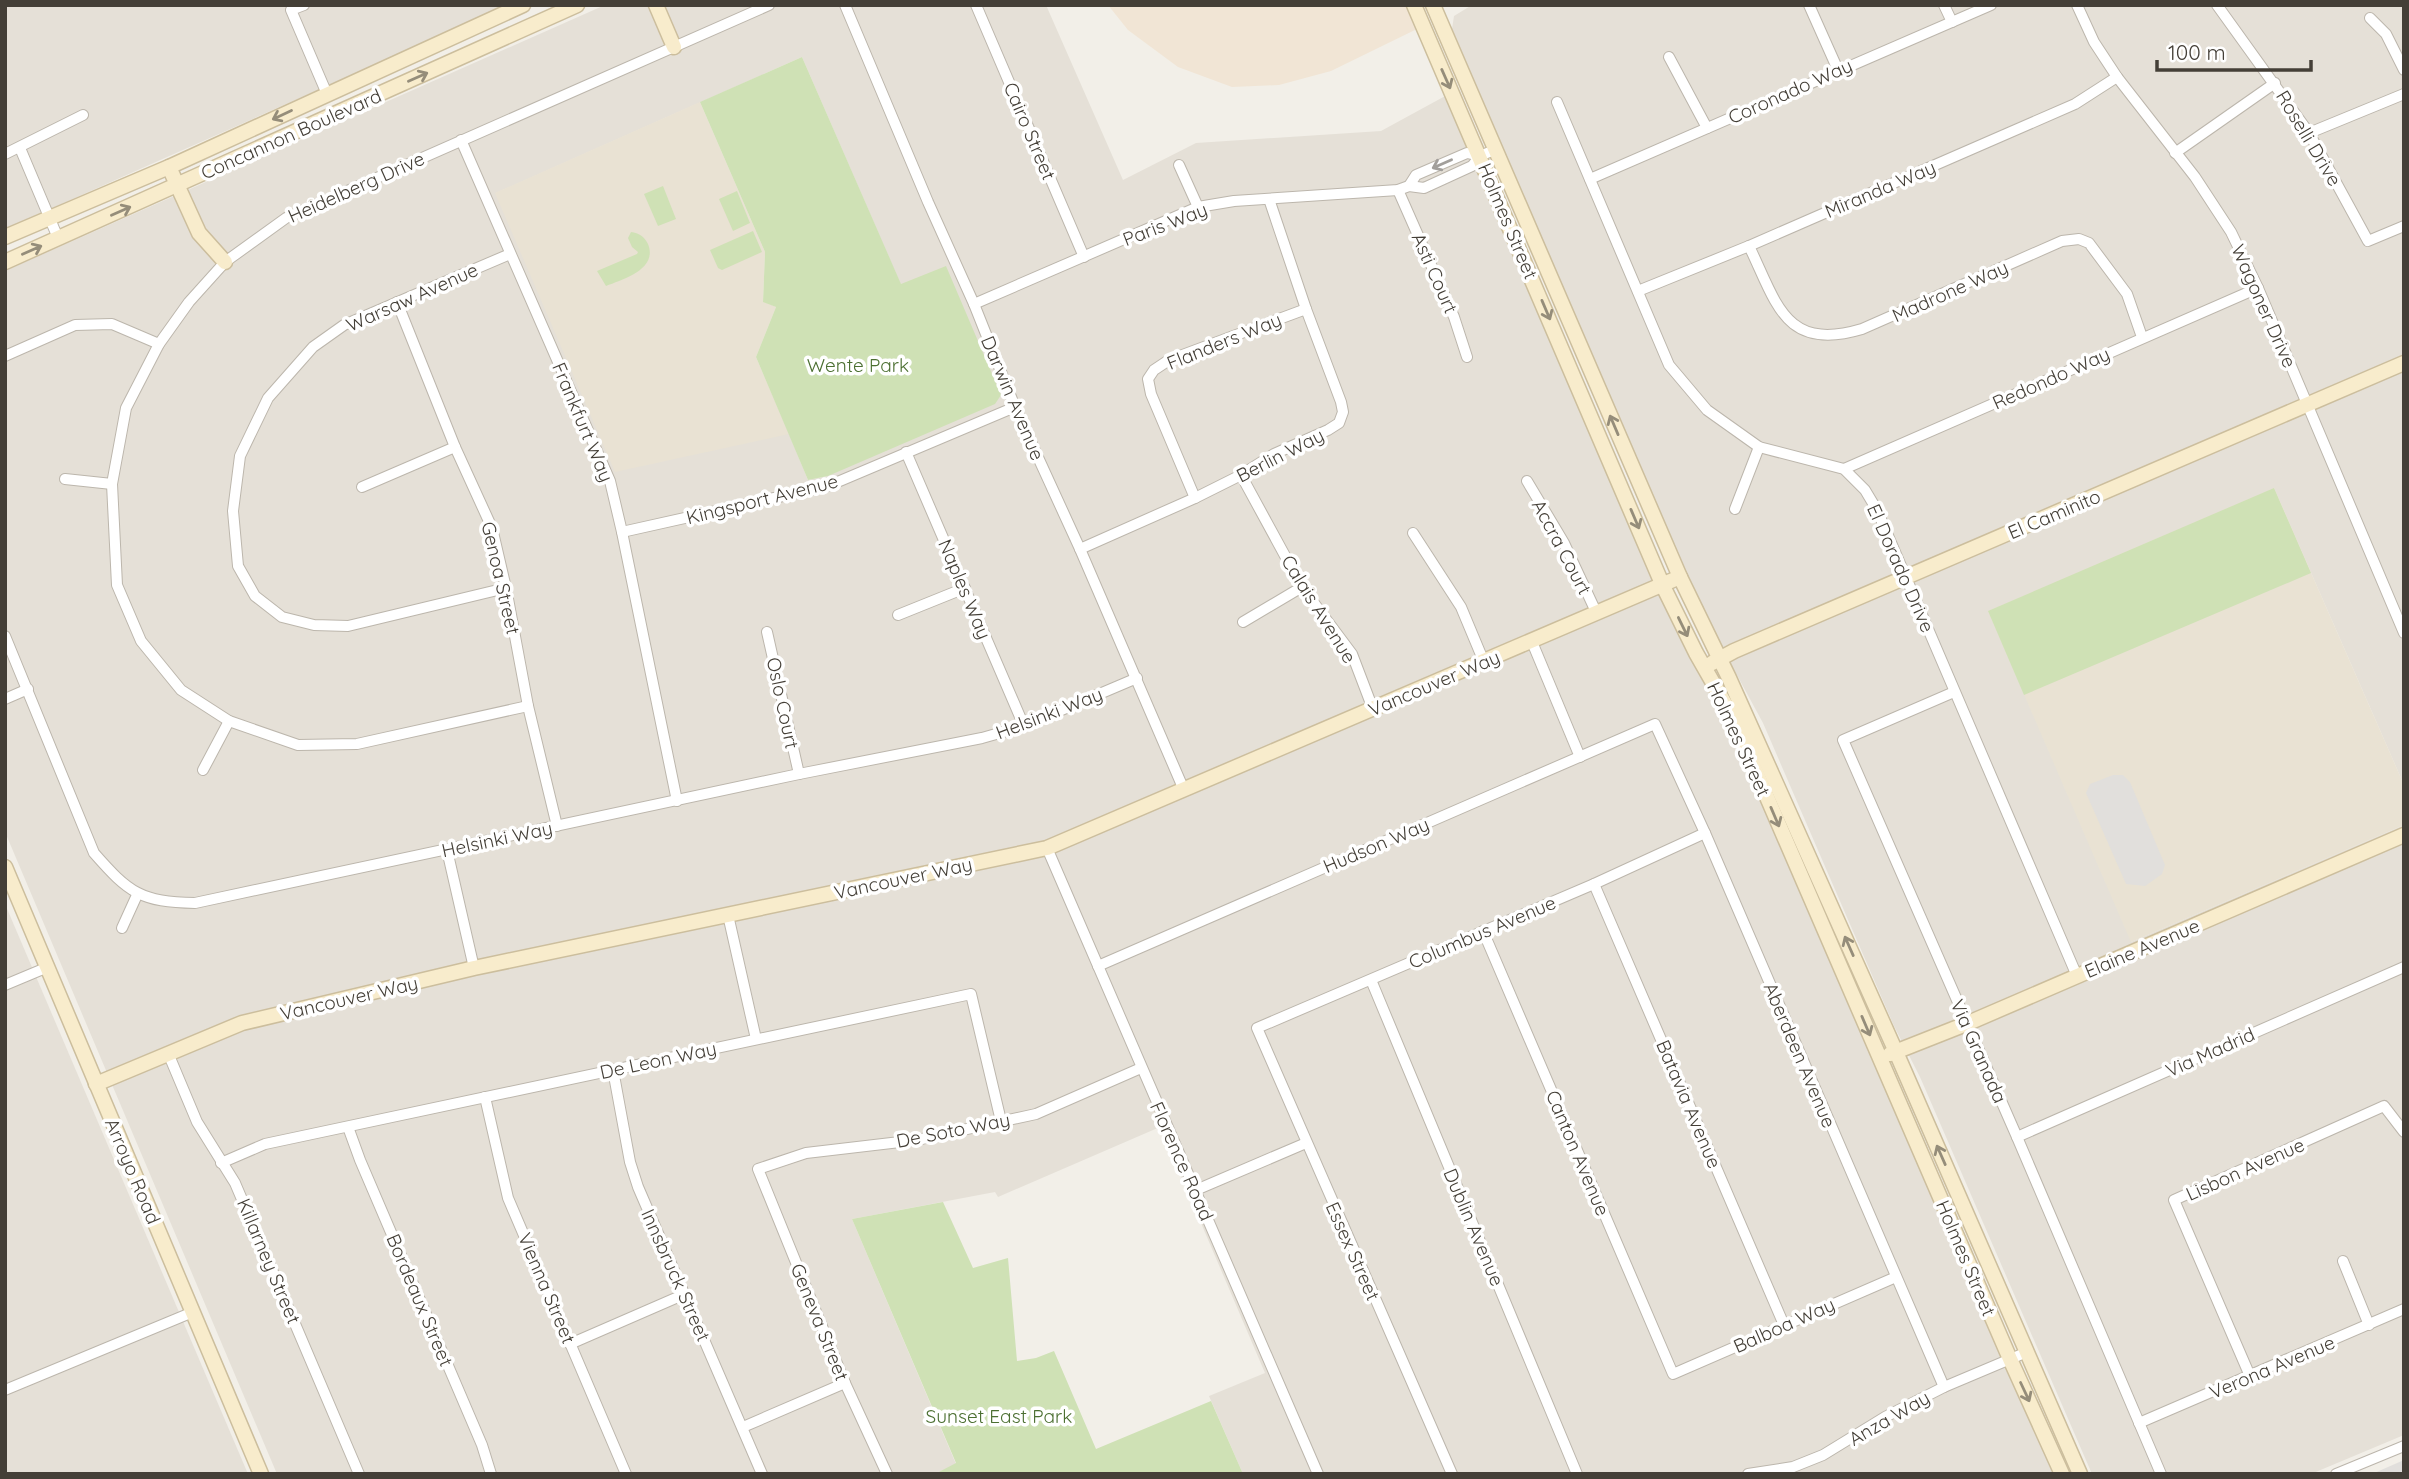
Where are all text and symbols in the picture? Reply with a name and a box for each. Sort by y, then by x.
scale bar [2157,28,2311,72]
text: 100 m [2168,39,2226,65]
street label: Coronado Way [1724,53,1856,129]
one-way arrow [1440,68,1453,89]
one-way arrow [406,70,428,83]
street label: Cairo Street [999,79,1061,183]
street label: Concannon Boulevard [197,83,385,185]
street label: Roselli Drive [2271,86,2347,190]
one-way arrow [272,109,293,122]
street label: Heidelberg Drive [284,146,428,228]
street label: Miranda Way [1821,155,1939,223]
one-way arrow [1432,158,1453,171]
street label: Holmes Street [1473,159,1543,283]
street label: Paris Way [1119,197,1211,251]
one-way arrow [109,203,131,216]
street label: Asti Court [1407,229,1463,317]
street label: Wagoner Drive [2226,241,2302,371]
one-way arrow [21,243,42,256]
street label: Madrone Way [1888,255,2012,327]
street label: Warsaw Avenue [342,257,482,337]
one-way arrow [1541,299,1554,320]
street label: Flanders Way [1163,307,1285,375]
street label: Darwin Avenue [976,332,1050,464]
street label: Redondo Way [1989,341,2113,415]
park label: Wente Park [807,353,909,377]
street label: Frankfurt Way [547,359,619,485]
one-way arrow [1607,415,1620,436]
street label: Berlin Way [1232,423,1328,487]
street label: Kingsport Avenue [684,469,840,529]
street label: El Caminito [2004,484,2104,544]
street label: Accra Court [1527,495,1597,599]
street label: El Dorado Drive [1862,500,1940,636]
one-way arrow [1629,508,1642,530]
street label: Genoa Street [476,519,526,637]
street label: Naples Way [933,535,997,643]
street label: Calais Avenue [1276,551,1362,667]
one-way arrow [1677,616,1691,637]
street label: Vancouver Way [1365,644,1503,722]
street label: Oslo Court [762,655,804,751]
street label: Holmes Street [1702,678,1776,800]
street label: Helsinki Way [992,682,1106,744]
one-way arrow [1769,806,1782,827]
street label: Hudson Way [1319,812,1433,878]
street label: Helsinki Way [439,816,555,862]
street label: Vancouver Way [832,852,974,904]
street label: Columbus Avenue [1405,890,1559,974]
street label: Elaine Avenue [2081,913,2203,983]
one-way arrow [1842,936,1855,958]
street label: Vancouver Way [278,970,420,1026]
street label: Aberdeen Avenue [1759,979,1841,1131]
street label: Via Granada [1946,996,2012,1106]
one-way arrow [1860,1014,1873,1036]
street label: Via Madrid [2162,1022,2258,1082]
street label: De Leon Way [597,1036,719,1084]
street label: Batavia Avenue [1651,1036,1727,1172]
street label: Canton Avenue [1541,1087,1615,1219]
street label: Florence Road [1145,1098,1219,1224]
street label: De Soto Way [894,1107,1012,1153]
street label: Arroyo Road [100,1115,166,1227]
street label: Lisbon Avenue [2182,1132,2308,1206]
one-way arrow [1934,1144,1947,1166]
street label: Dublin Avenue [1438,1165,1510,1289]
street label: Killarney Street [232,1195,306,1327]
street label: Holmes Street [1931,1196,2001,1320]
street label: Essex Street [1321,1198,1385,1304]
street label: Innsbruck Street [636,1205,716,1345]
street label: Vienna Street [513,1229,581,1347]
street label: Bordeaux Street [381,1230,459,1370]
street label: Geneva Street [786,1260,854,1384]
street label: Balboa Way [1730,1292,1838,1358]
street label: Verona Avenue [2206,1330,2338,1404]
one-way arrow [2019,1380,2032,1402]
street label: Anza Way [1844,1385,1934,1451]
park label: Sunset East Park [926,1404,1072,1428]

